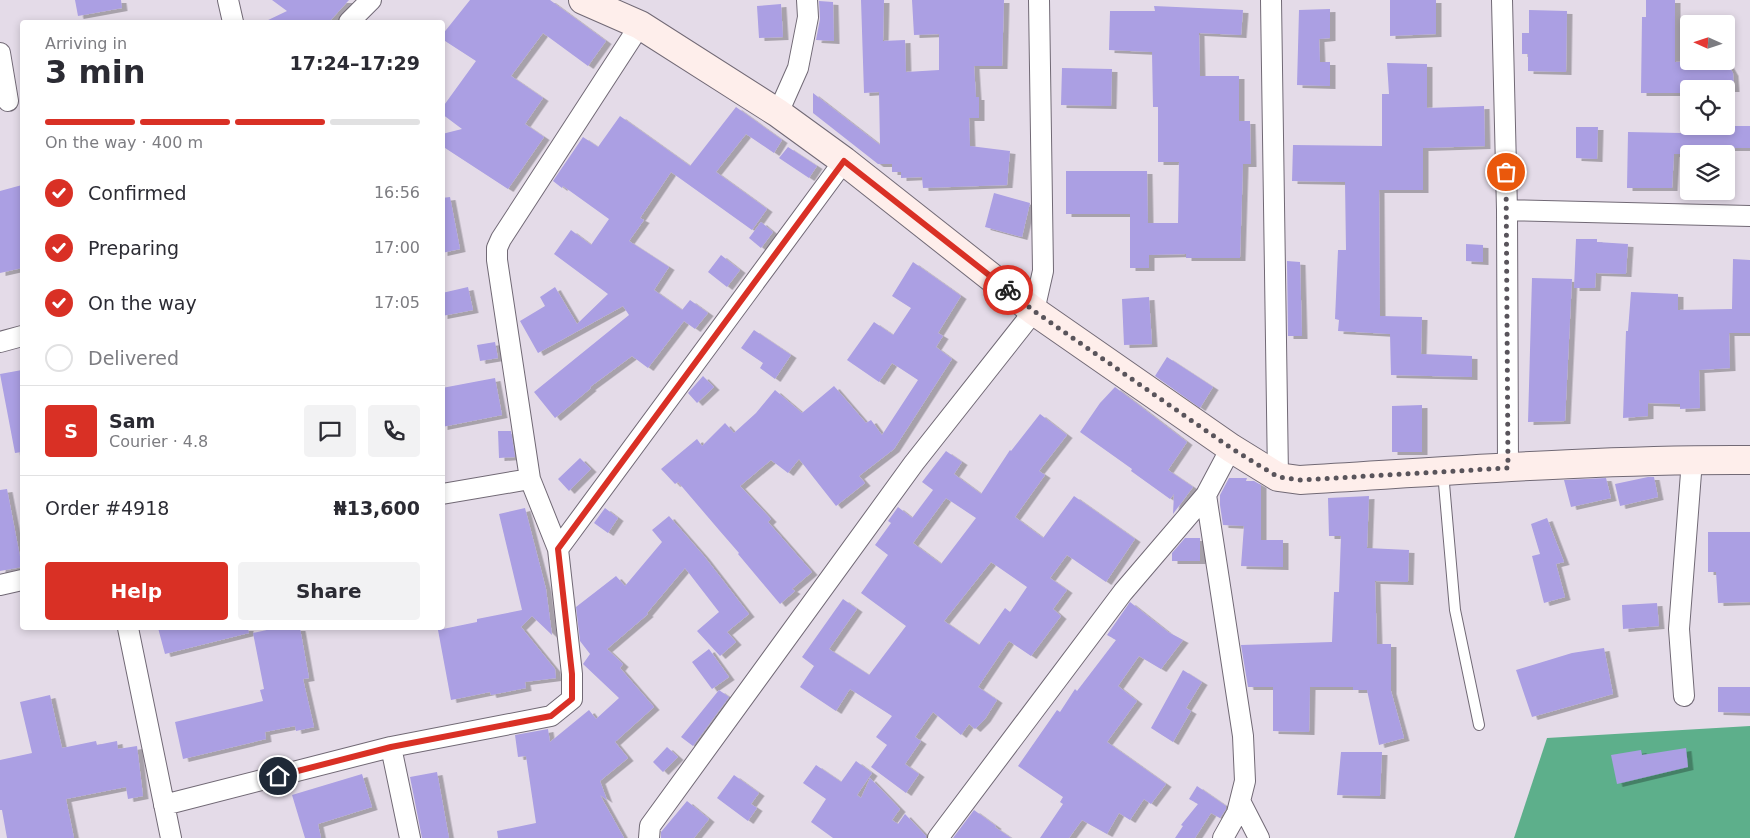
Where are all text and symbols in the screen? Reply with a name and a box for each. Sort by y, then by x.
north arrow [1680,15,1735,70]
map controls [1680,15,1735,200]
text: Arriving in [45,34,127,53]
text: 17:24–17:29 [290,52,420,74]
text: 3 min [45,53,146,91]
button: locate [1680,80,1735,135]
text: On the way · 400 m [45,133,203,152]
button: layers [1680,145,1735,200]
pin [1485,151,1527,193]
icon: bag [1492,158,1520,186]
icon: check [45,179,73,207]
text: Confirmed [88,182,187,204]
text: 16:56 [374,183,420,202]
icon: check [45,234,73,262]
text: Preparing [88,237,179,259]
text: 17:00 [374,238,420,257]
courier [983,265,1033,315]
icon: bike [994,276,1022,304]
icon: check [45,289,73,317]
text: On the way [88,292,197,314]
text: 17:05 [374,293,420,312]
text: Delivered [88,347,179,369]
button: chat [304,405,356,457]
button: phone [368,405,420,457]
text: Sam [109,410,155,432]
text: S [64,420,78,442]
text: Courier · 4.8 [109,432,208,451]
text: Order #4918 [45,497,169,519]
text: ₦13,600 [333,497,420,519]
button: Help [45,562,228,620]
button: Share [238,562,420,620]
pin [257,755,299,797]
icon: home [264,762,292,790]

